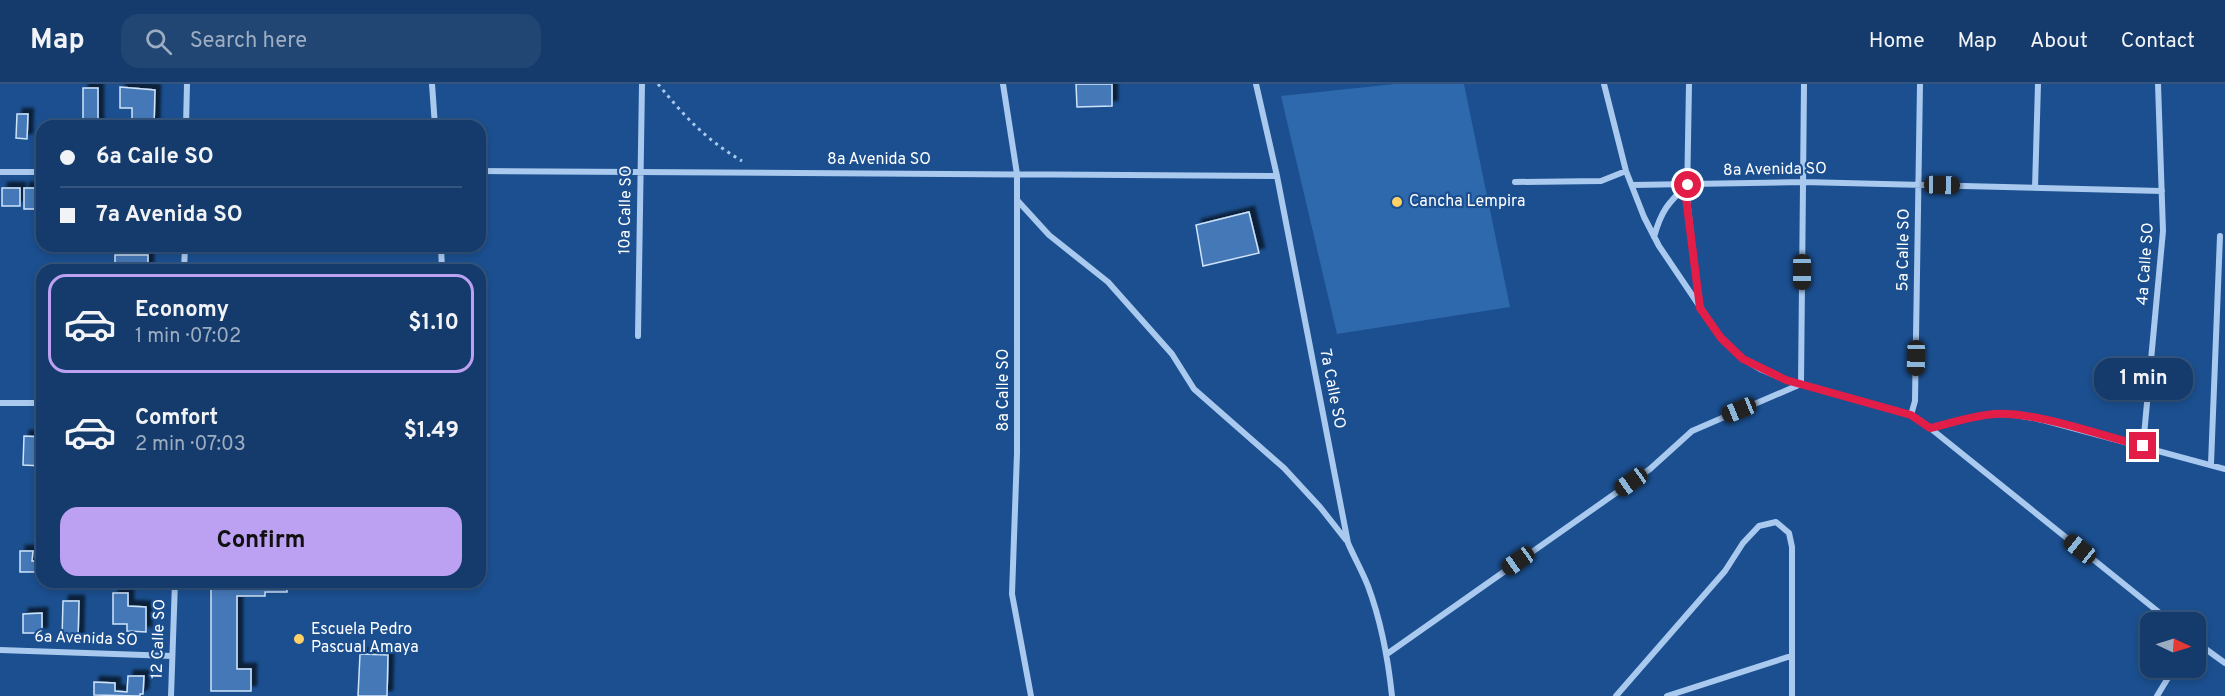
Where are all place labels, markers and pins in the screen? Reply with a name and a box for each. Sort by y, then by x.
place label: Cancha Lempira [1409,192,1525,212]
marker: Cancha Lempira [1390,195,1404,209]
place label: Escuela Pedro Pascual Amaya [311,620,419,658]
marker: Escuela Pedro Pascual Amaya [292,632,306,646]

